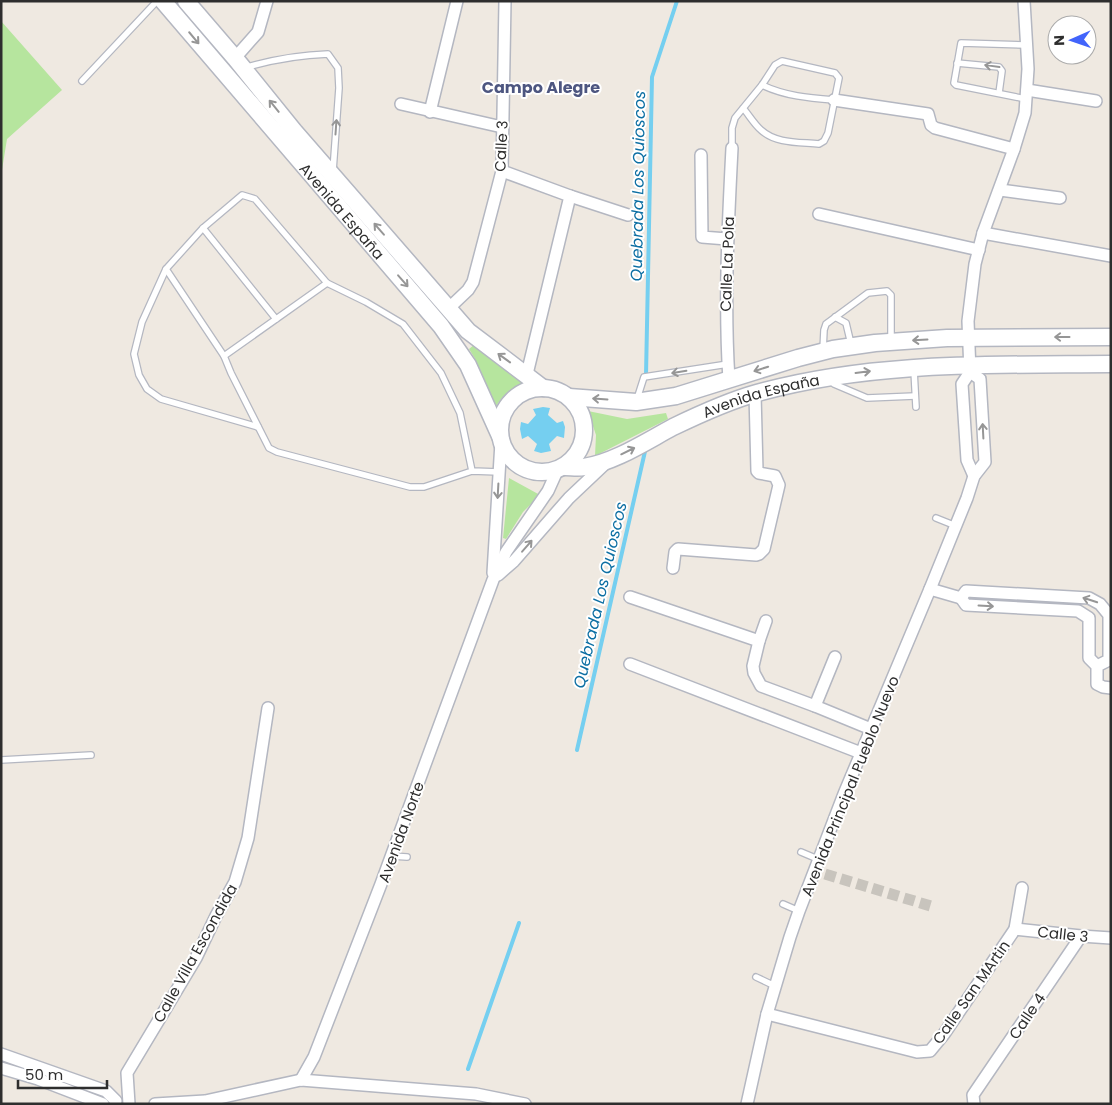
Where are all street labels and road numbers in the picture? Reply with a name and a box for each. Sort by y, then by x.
street label: Calle 3 [489,120,513,172]
street label: Avenida España [295,158,390,264]
street label: Calle La Pola [715,216,739,312]
street label: Avenida España [699,369,821,422]
street label: Avenida Principal Pueblo Nuevo [796,673,904,899]
street label: Avenida Norte [373,779,429,885]
street label: Calle Villa Escondida [148,880,242,1026]
street label: Calle 3 [1036,921,1090,947]
street label: Calle San MArtin [927,936,1015,1048]
street label: Calle 4 [1004,989,1050,1043]

